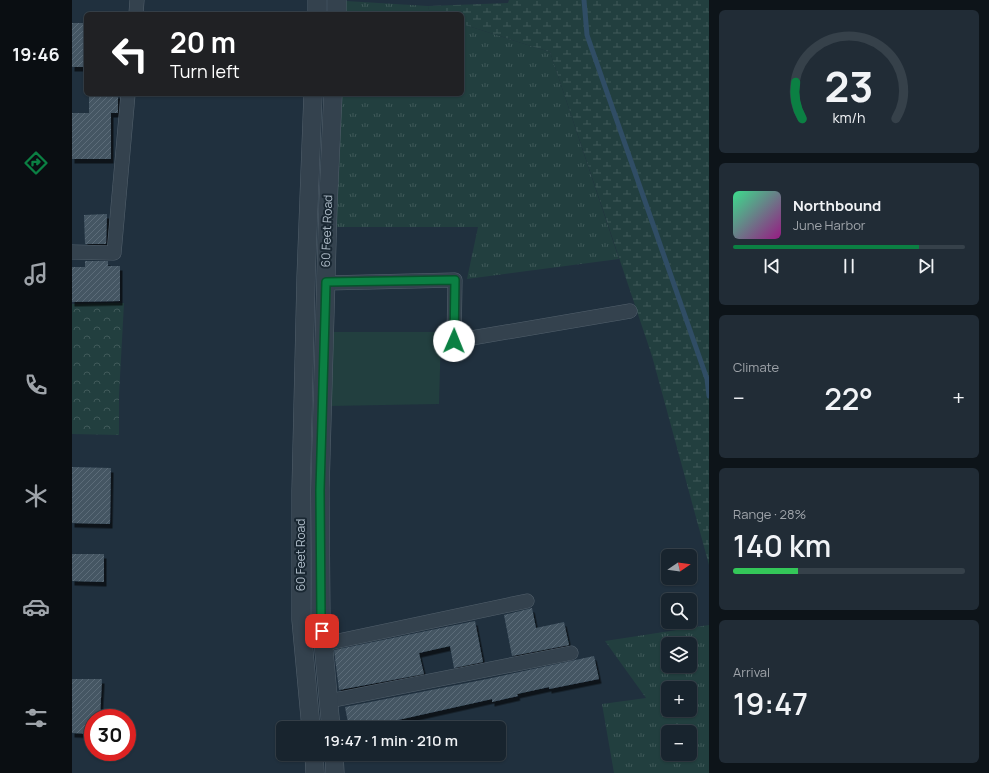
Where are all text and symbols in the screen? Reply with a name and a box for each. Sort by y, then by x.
text: 20 m [170,23,236,61]
icon: left [104,28,156,80]
text: 19:46 [12,42,60,66]
text: 23 [825,58,873,114]
text: Turn left [170,59,240,83]
text: km/h [832,108,866,127]
icon: directions [22,149,50,177]
street label: 60 Feet Road [317,194,336,268]
text: Northbound [793,195,881,216]
text: June Harbor [793,216,866,234]
icon: previous [761,255,783,277]
icon: pause [838,255,860,277]
icon: next [915,255,937,277]
icon: music [22,260,50,288]
position arrow [433,320,475,362]
text: Climate [733,358,779,376]
icon: phone [22,371,50,399]
text: 22° [824,378,873,419]
text: − [733,383,745,413]
text: + [952,383,965,413]
icon: climate [22,482,50,510]
text: Range · 28% [733,505,806,523]
street label: 60 Feet Road [292,519,309,591]
text: 140 km [733,525,831,566]
north arrow [661,549,697,585]
map controls [661,549,697,761]
icon: car [22,593,50,621]
button: search [661,593,697,629]
pin [305,614,339,648]
icon: arrive [311,620,333,642]
button: layers [661,637,697,673]
text: Arrival [733,663,770,681]
button: + [661,681,697,717]
text: 19:47 [733,683,808,724]
icon: filters [22,704,50,732]
speed limit sign: 30 [84,709,136,761]
button: − [661,725,697,761]
text: 19:47 · 1 min · 210 m [324,730,458,751]

